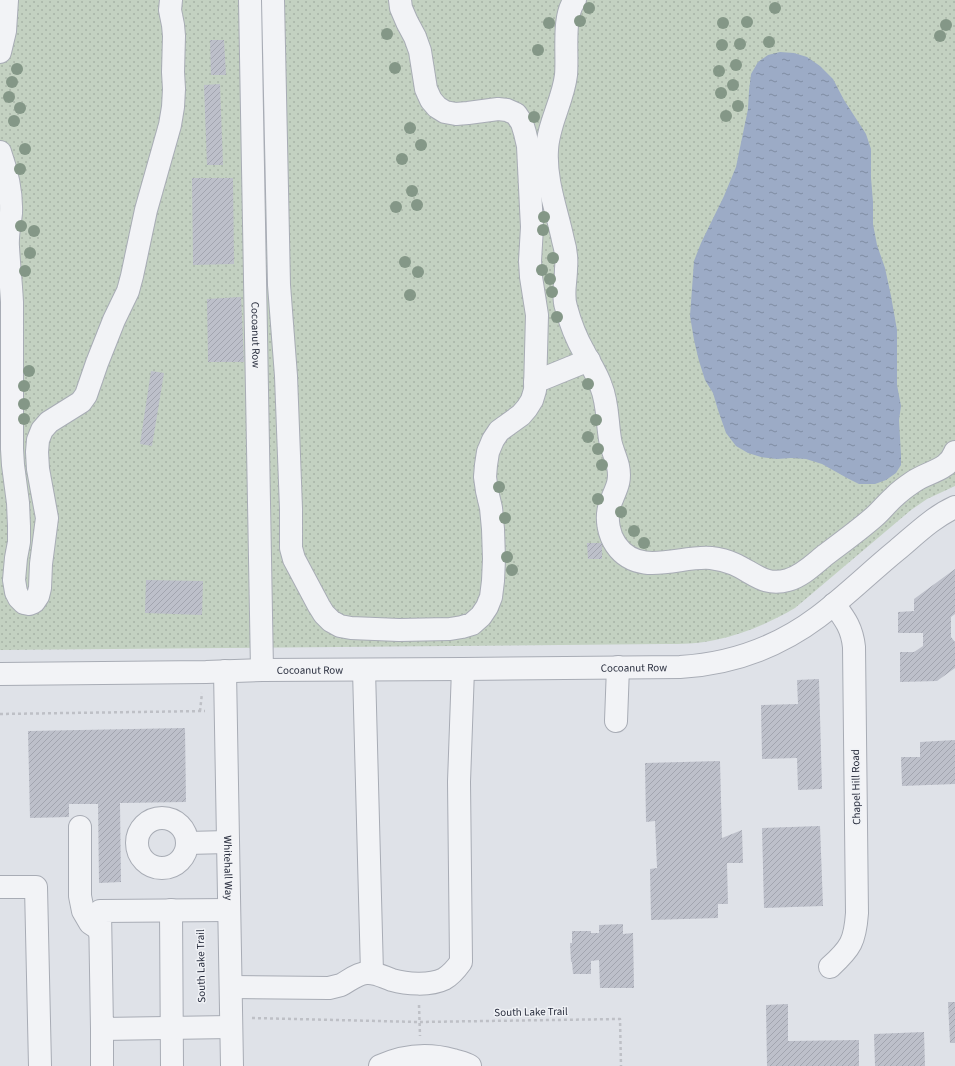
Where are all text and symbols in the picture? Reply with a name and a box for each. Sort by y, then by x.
street label: Cocoanut Row [248,302,264,368]
street label: Cocoanut Row [601,660,667,675]
street label: Cocoanut Row [277,662,343,677]
street label: Chapel Hill Road [848,749,864,825]
street label: Whitehall Way [220,835,237,901]
street label: South Lake Trail [193,929,209,1003]
street label: South Lake Trail [494,1004,568,1020]

